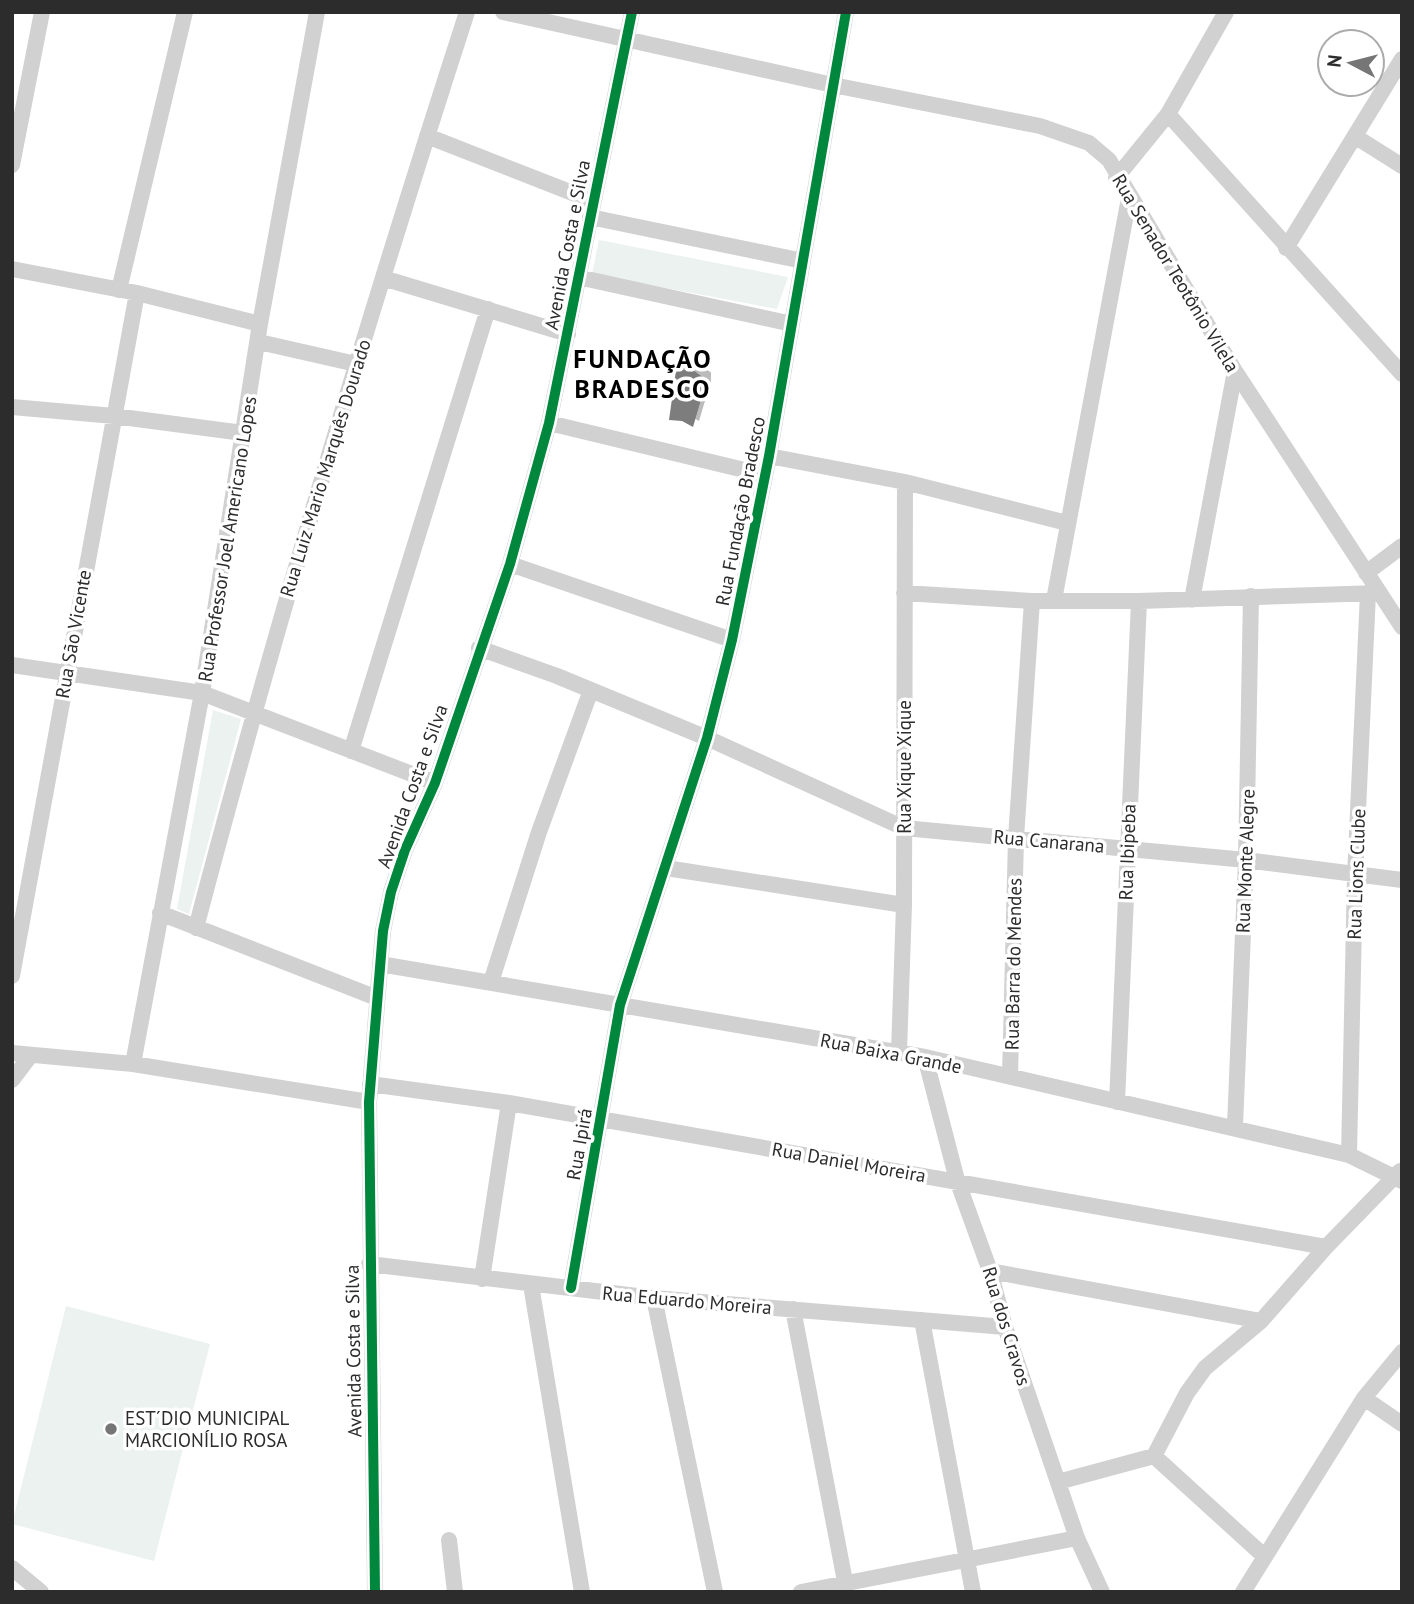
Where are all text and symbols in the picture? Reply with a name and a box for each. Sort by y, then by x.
north arrow [1316,28,1386,98]
text: N [1321,53,1347,69]
street label: Avenida Costa e Silva [539,158,595,332]
street label: Rua Senador Teotônio Vilela [1107,169,1245,377]
street label: Rua Luiz Mario Marquês Dourado [274,336,376,600]
district label: FUNDAÇÃO BRADESCO [573,342,713,405]
street label: Rua Professor Joel Americano Lopes [193,394,261,684]
street label: Rua Fundação Bradesco [710,414,770,608]
street label: Rua São Vicente [50,568,96,700]
street label: Rua Xique Xique [892,700,916,834]
street label: Avenida Costa e Silva [371,701,453,871]
street label: Rua Monte Alegre [1230,789,1260,933]
street label: Rua Ibipeba [1113,803,1141,901]
street label: Rua Lions Clube [1342,808,1370,940]
street label: Rua Canarana [993,824,1105,858]
street label: Rua Barra do Mendes [999,878,1027,1050]
street label: Rua Baixa Grande [818,1028,964,1078]
street label: Rua Ipirá [561,1106,597,1182]
street label: Rua Daniel Moreira [770,1137,928,1187]
street label: Avenida Costa e Silva [339,1264,367,1438]
street label: Rua dos Cravos [978,1264,1036,1388]
street label: Rua Eduardo Moreira [601,1281,773,1319]
place label: EST´DIO MUNICIPAL MARCIONÍLIO ROSA [125,1406,290,1452]
marker: EST´DIO MUNICIPAL MARCIONÍLIO ROSA [103,1421,119,1437]

